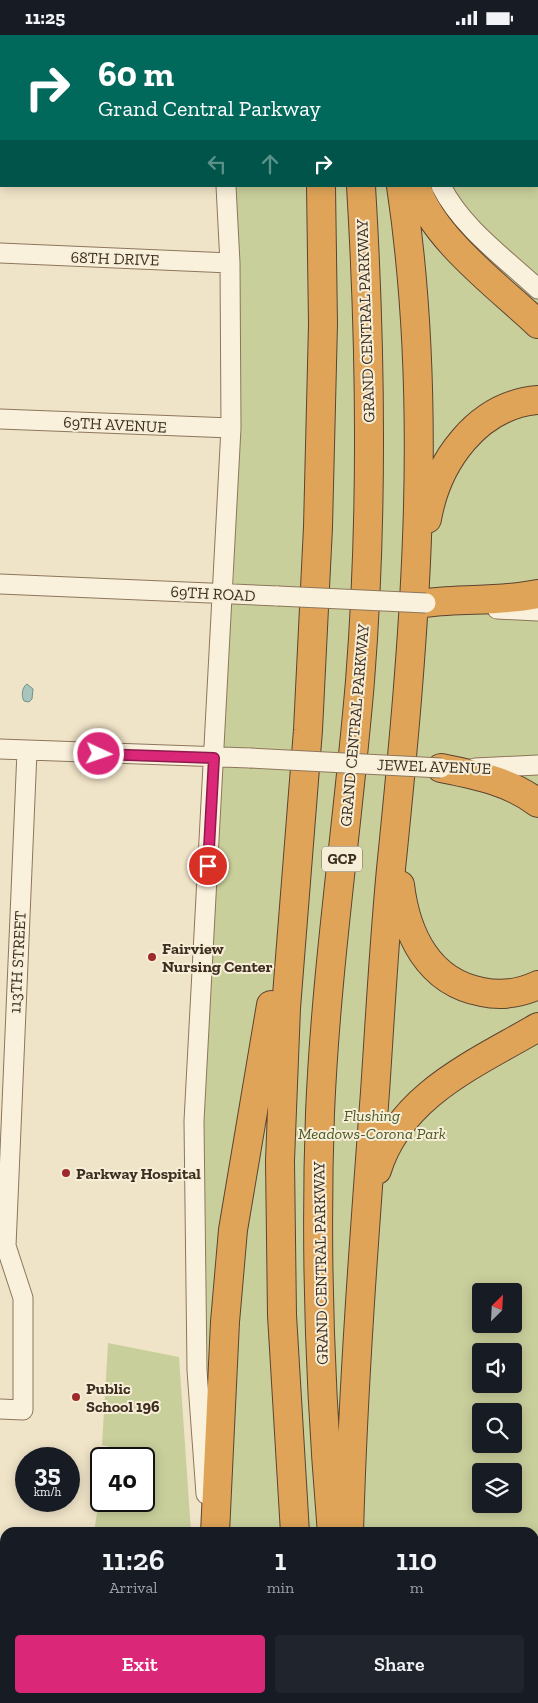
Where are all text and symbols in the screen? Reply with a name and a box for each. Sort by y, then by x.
text: 11:25 [25,6,65,29]
text: 60 m [98,53,174,95]
icon: right [15,55,80,120]
text: Grand Central Parkway [98,95,321,122]
icon: left [203,150,231,178]
icon: ahead [256,150,284,178]
icon: right [309,150,337,178]
street label: GRAND CENTRAL PARKWAY [352,219,379,423]
street label: 68TH DRIVE [70,247,160,270]
street label: 69TH AVENUE [63,412,167,437]
street label: 69TH ROAD [170,582,256,605]
street label: GRAND CENTRAL PARKWAY [336,623,373,827]
position arrow [72,727,124,779]
street label: JEWEL AVENUE [377,755,491,778]
pin [187,845,229,887]
road number: GCP [322,847,362,871]
icon: arrive [194,852,222,880]
street label: 113TH STREET [5,910,30,1014]
place label: Fairview Nursing Center [162,939,273,976]
marker: Fairview Nursing Center [146,951,158,963]
park label: Flushing Meadows-Corona Park [298,1106,446,1143]
street label: GRAND CENTRAL PARKWAY [309,1161,332,1365]
place label: Parkway Hospital [76,1164,201,1183]
marker: Parkway Hospital [60,1167,72,1179]
north arrow [472,1283,522,1333]
map controls [472,1283,522,1513]
button: sound [472,1343,522,1393]
place label: Public School 196 [86,1379,160,1416]
marker: Public School 196 [70,1391,82,1403]
button: search [472,1403,522,1453]
speed limit sign: 40 [90,1447,155,1512]
text: 35 [34,1458,61,1488]
button: layers [472,1463,522,1513]
text: km/h [34,1485,61,1499]
text: 11:26 [102,1542,165,1578]
text: 1 [274,1542,286,1578]
text: 110 [396,1542,437,1578]
text: Arrival [109,1578,157,1597]
text: min [267,1578,294,1597]
text: m [410,1578,423,1597]
button: Exit [15,1635,265,1693]
button: Share [275,1635,524,1693]

